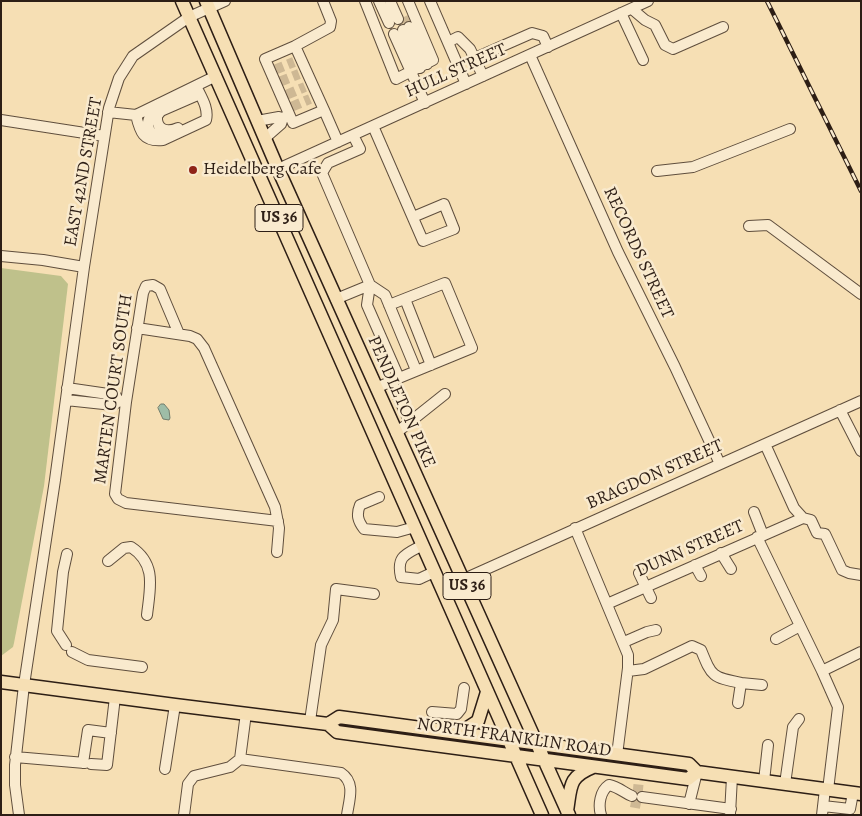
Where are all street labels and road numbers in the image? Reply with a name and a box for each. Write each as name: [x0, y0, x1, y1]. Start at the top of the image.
street label: HULL STREET: [402, 39, 510, 103]
street label: EAST 42ND STREET: [60, 96, 108, 248]
street label: RECORDS STREET: [598, 184, 678, 322]
road number: US 36: [255, 204, 303, 232]
street label: MARTEN COURT SOUTH: [90, 293, 138, 485]
street label: PENDLETON PIKE: [362, 333, 440, 471]
street label: BRAGDON STREET: [583, 435, 727, 515]
street label: DUNN STREET: [633, 516, 747, 582]
road number: US 36: [443, 572, 491, 600]
street label: NORTH FRANKLIN ROAD: [415, 714, 613, 762]

